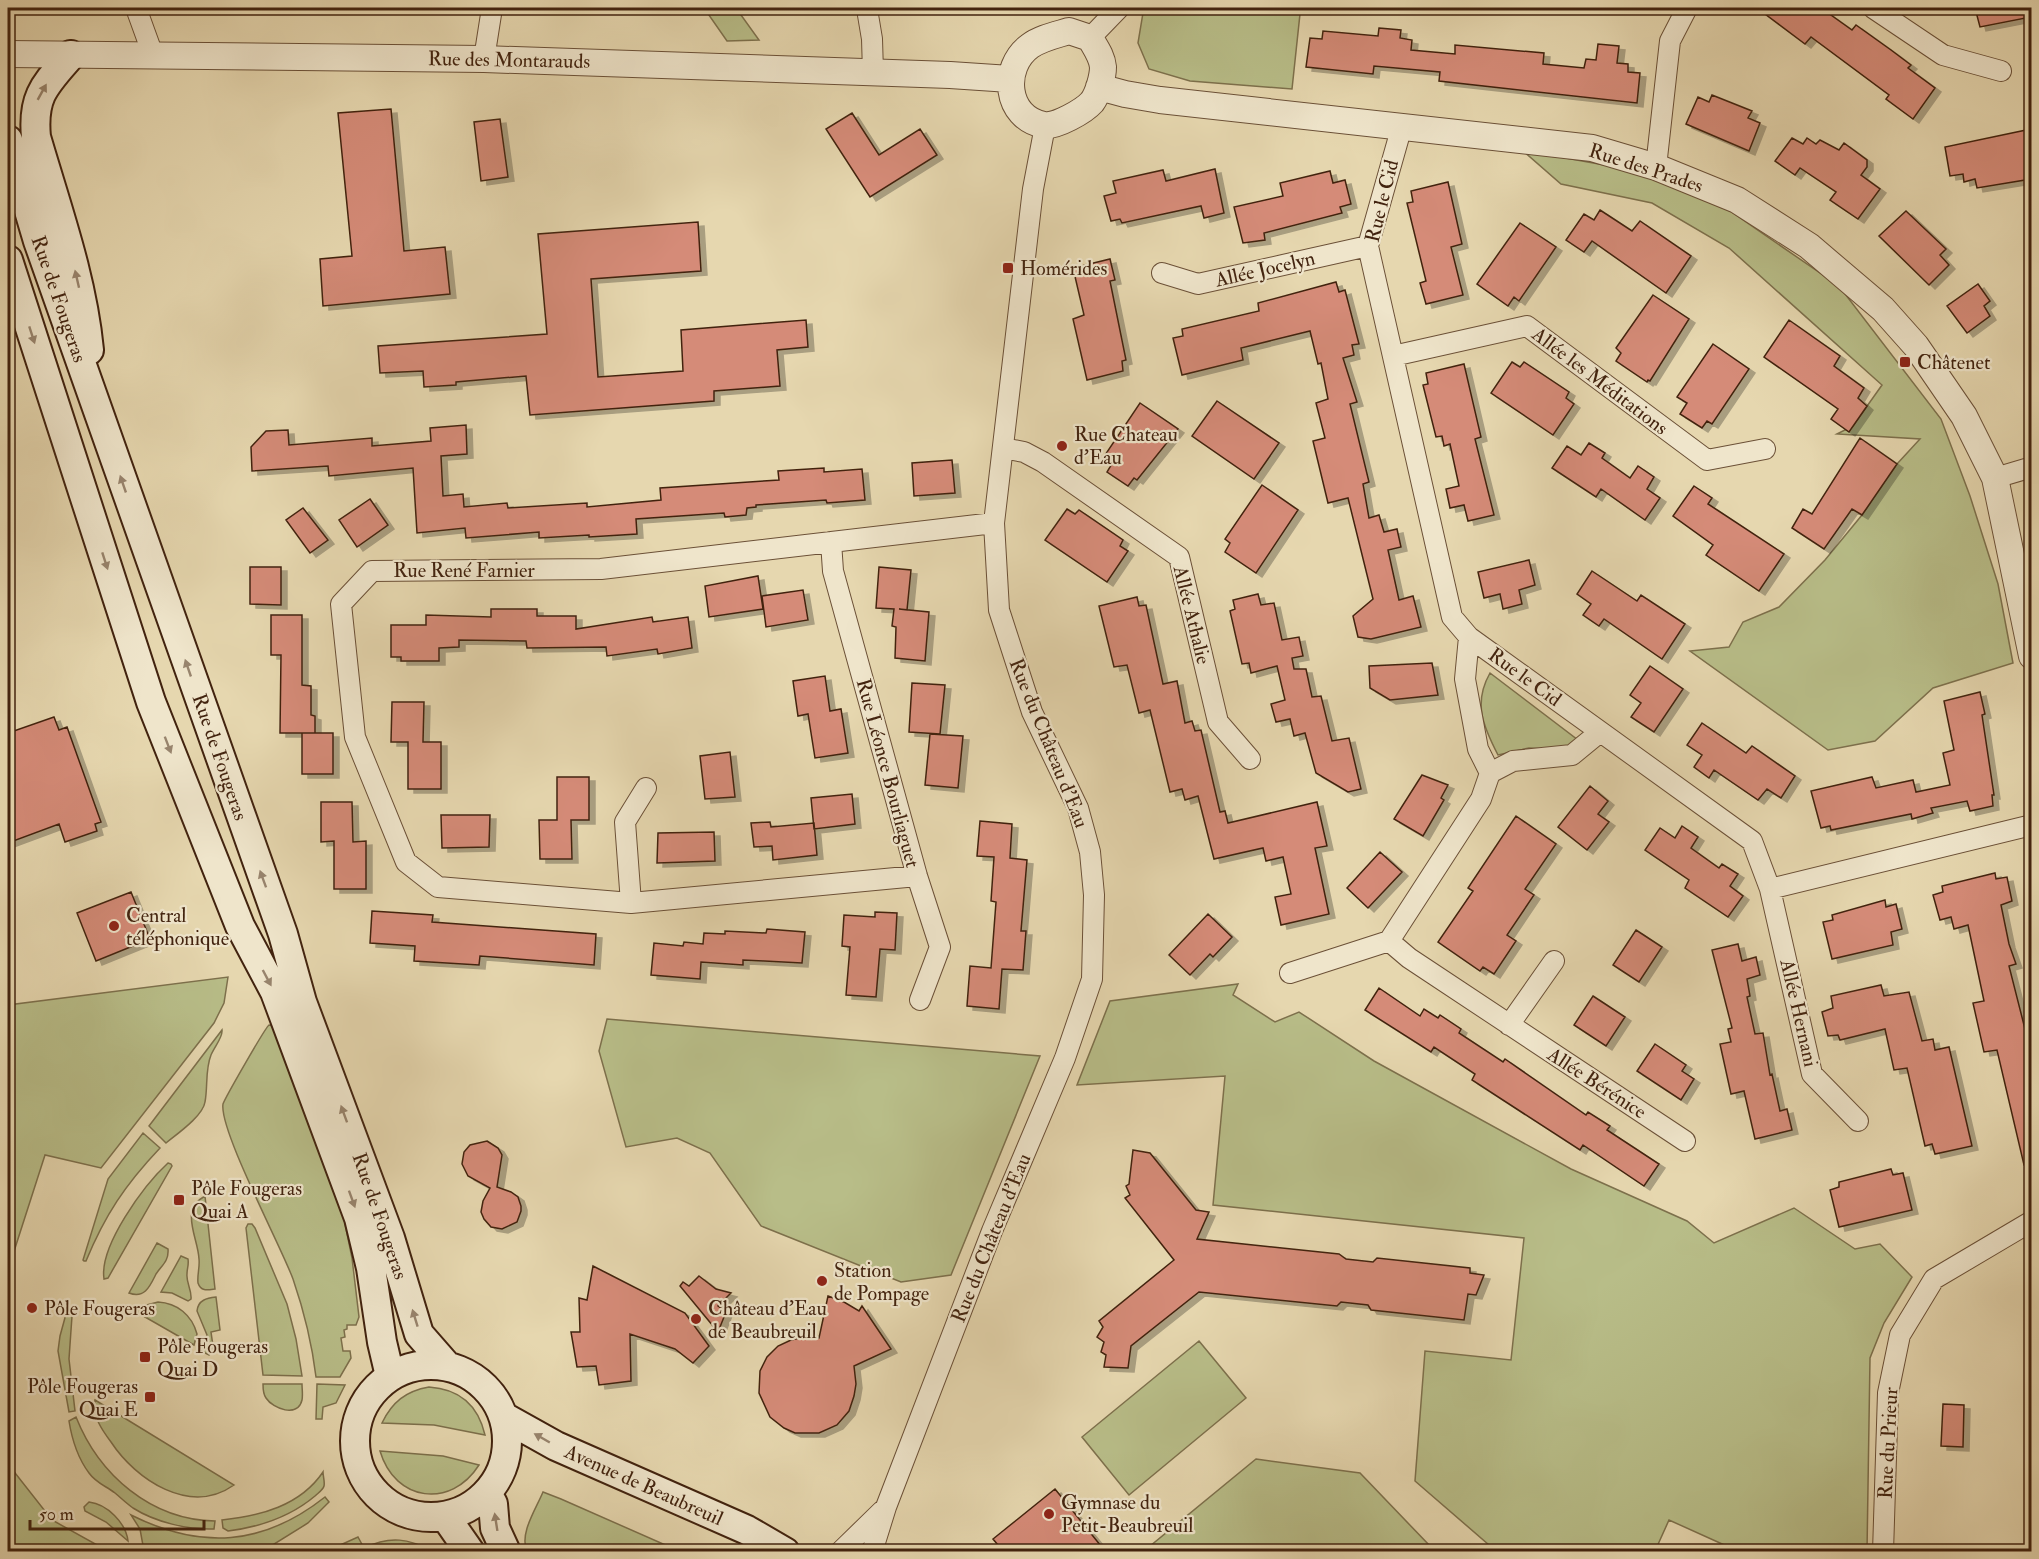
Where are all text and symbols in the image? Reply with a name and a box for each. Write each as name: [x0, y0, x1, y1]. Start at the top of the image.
street label: Rue des Montarauds: [428, 46, 591, 74]
one-way arrow: [37, 83, 47, 100]
street label: Rue des Prades: [1586, 138, 1706, 198]
street label: Rue le Cid: [1360, 157, 1404, 245]
street label: Rue de Fougeras: [26, 232, 92, 366]
street label: Allée Jocelyn: [1212, 245, 1317, 293]
place label: Homérides: [1020, 256, 1107, 281]
marker: Homérides: [1001, 261, 1015, 275]
one-way arrow: [71, 270, 81, 289]
street label: Allée les Méditations: [1526, 321, 1673, 440]
one-way arrow: [28, 326, 37, 344]
place label: Châtenet: [1917, 350, 1991, 375]
marker: Châtenet: [1898, 355, 1912, 369]
place label: Rue Chateau d'Eau: [1074, 422, 1178, 470]
marker: Rue Chateau d'Eau: [1055, 439, 1069, 453]
one-way arrow: [118, 475, 128, 493]
one-way arrow: [101, 552, 110, 570]
street label: Rue René Farnier: [393, 558, 535, 583]
street label: Allée Athalie: [1167, 562, 1216, 667]
street label: Rue le Cid: [1484, 642, 1567, 712]
street label: Rue du Château d'Eau: [1004, 655, 1094, 831]
one-way arrow: [183, 659, 193, 677]
street label: Rue Léonce Bourliaguet: [851, 676, 925, 871]
street label: Rue de Fougeras: [187, 690, 253, 824]
one-way arrow: [163, 737, 173, 755]
one-way arrow: [258, 870, 268, 888]
place label: Central téléphonique: [126, 903, 229, 952]
marker: Central téléphonique: [107, 919, 121, 933]
street label: Allée Hernani: [1774, 956, 1824, 1069]
one-way arrow: [262, 970, 272, 987]
street label: Allée Bérénice: [1542, 1041, 1651, 1124]
one-way arrow: [339, 1105, 349, 1123]
street label: Rue de Fougeras: [347, 1149, 413, 1283]
street label: Rue du Château d'Eau: [946, 1150, 1036, 1326]
place label: Pôle Fougeras Quai A: [191, 1176, 302, 1224]
one-way arrow: [347, 1190, 357, 1208]
marker: Pôle Fougeras Quai A: [172, 1193, 186, 1207]
place label: Station de Pompage: [834, 1258, 929, 1307]
marker: Station de Pompage: [815, 1274, 829, 1288]
place label: Pôle Fougeras: [44, 1296, 155, 1321]
place label: Château d'Eau de Beaubreuil: [708, 1296, 827, 1344]
marker: Pôle Fougeras: [25, 1301, 39, 1315]
one-way arrow: [410, 1309, 419, 1327]
marker: Château d'Eau de Beaubreuil: [689, 1312, 703, 1326]
place label: Pôle Fougeras Quai D: [157, 1334, 268, 1382]
marker: Pôle Fougeras Quai D: [138, 1350, 152, 1364]
place label: Pôle Fougeras Quai E: [27, 1374, 138, 1422]
street label: Rue du Prieur: [1873, 1386, 1903, 1499]
marker: Pôle Fougeras Quai E: [143, 1390, 157, 1404]
one-way arrow: [533, 1433, 550, 1443]
street label: Avenue de Beaubreuil: [560, 1438, 727, 1531]
place label: Gymnase du Petit-Beaubreuil: [1061, 1490, 1193, 1538]
scale bar: [30, 1493, 204, 1531]
text: 50 m: [39, 1503, 74, 1526]
marker: Gymnase du Petit-Beaubreuil: [1042, 1507, 1056, 1521]
one-way arrow: [491, 1512, 500, 1531]

